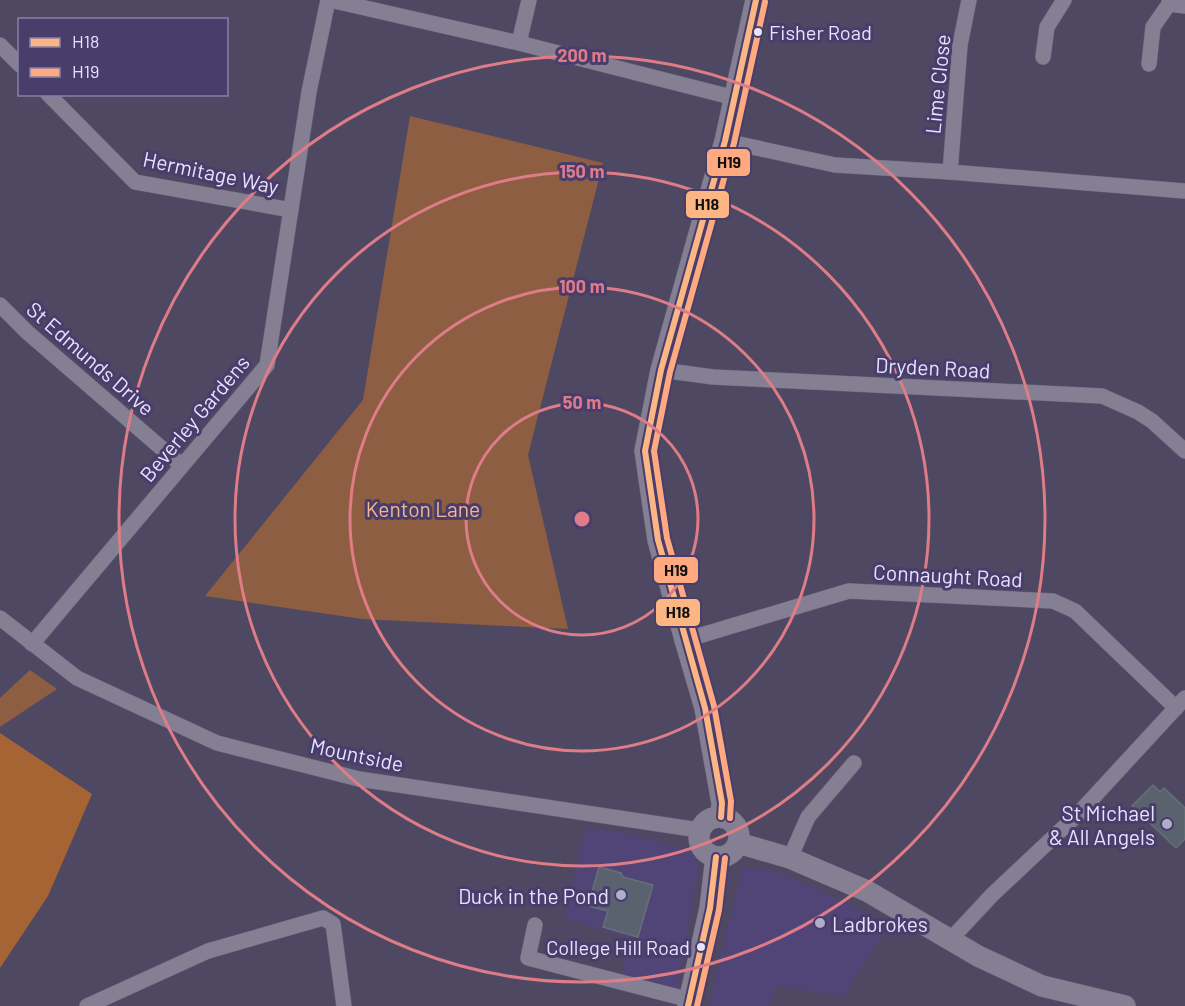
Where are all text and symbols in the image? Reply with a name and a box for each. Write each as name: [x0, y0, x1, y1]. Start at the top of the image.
legend: [18, 18, 228, 96]
place label: Fisher Road: [769, 20, 872, 44]
marker: Fisher Road: [752, 26, 764, 38]
text: H18: [72, 30, 99, 52]
street label: Lime Close: [919, 33, 955, 135]
text: 200 m: [557, 44, 607, 66]
text: H19: [72, 60, 99, 82]
street label: Hermitage Way: [141, 145, 281, 199]
line badge: H19: [706, 148, 751, 177]
text: H19: [717, 152, 741, 171]
text: 150 m: [560, 160, 604, 182]
line badge: H18: [685, 190, 730, 219]
text: H18: [695, 194, 720, 213]
text: 100 m: [559, 275, 605, 297]
street label: St Edmunds Drive: [22, 296, 160, 420]
street label: Beverley Gardens: [134, 350, 254, 486]
street label: Dryden Road: [875, 352, 991, 382]
text: 50 m: [563, 391, 601, 413]
park label: Kenton Lane: [366, 496, 480, 521]
centre of rings: [572, 509, 592, 529]
line badge: H19: [653, 556, 699, 584]
street label: Connaught Road: [873, 559, 1023, 591]
text: H19: [664, 560, 688, 579]
line badge: H18: [655, 598, 701, 627]
text: H18: [666, 602, 691, 621]
street label: Mountside: [308, 732, 406, 776]
place label: St Michael & All Angels: [1049, 800, 1155, 849]
marker: St Michael & All Angels: [1160, 817, 1174, 831]
place label: Duck in the Pond: [458, 883, 609, 908]
marker: Duck in the Pond: [614, 888, 628, 902]
place label: Ladbrokes: [832, 911, 928, 936]
marker: Ladbrokes: [813, 916, 827, 930]
place label: College Hill Road: [546, 935, 690, 959]
marker: College Hill Road: [695, 941, 707, 953]

